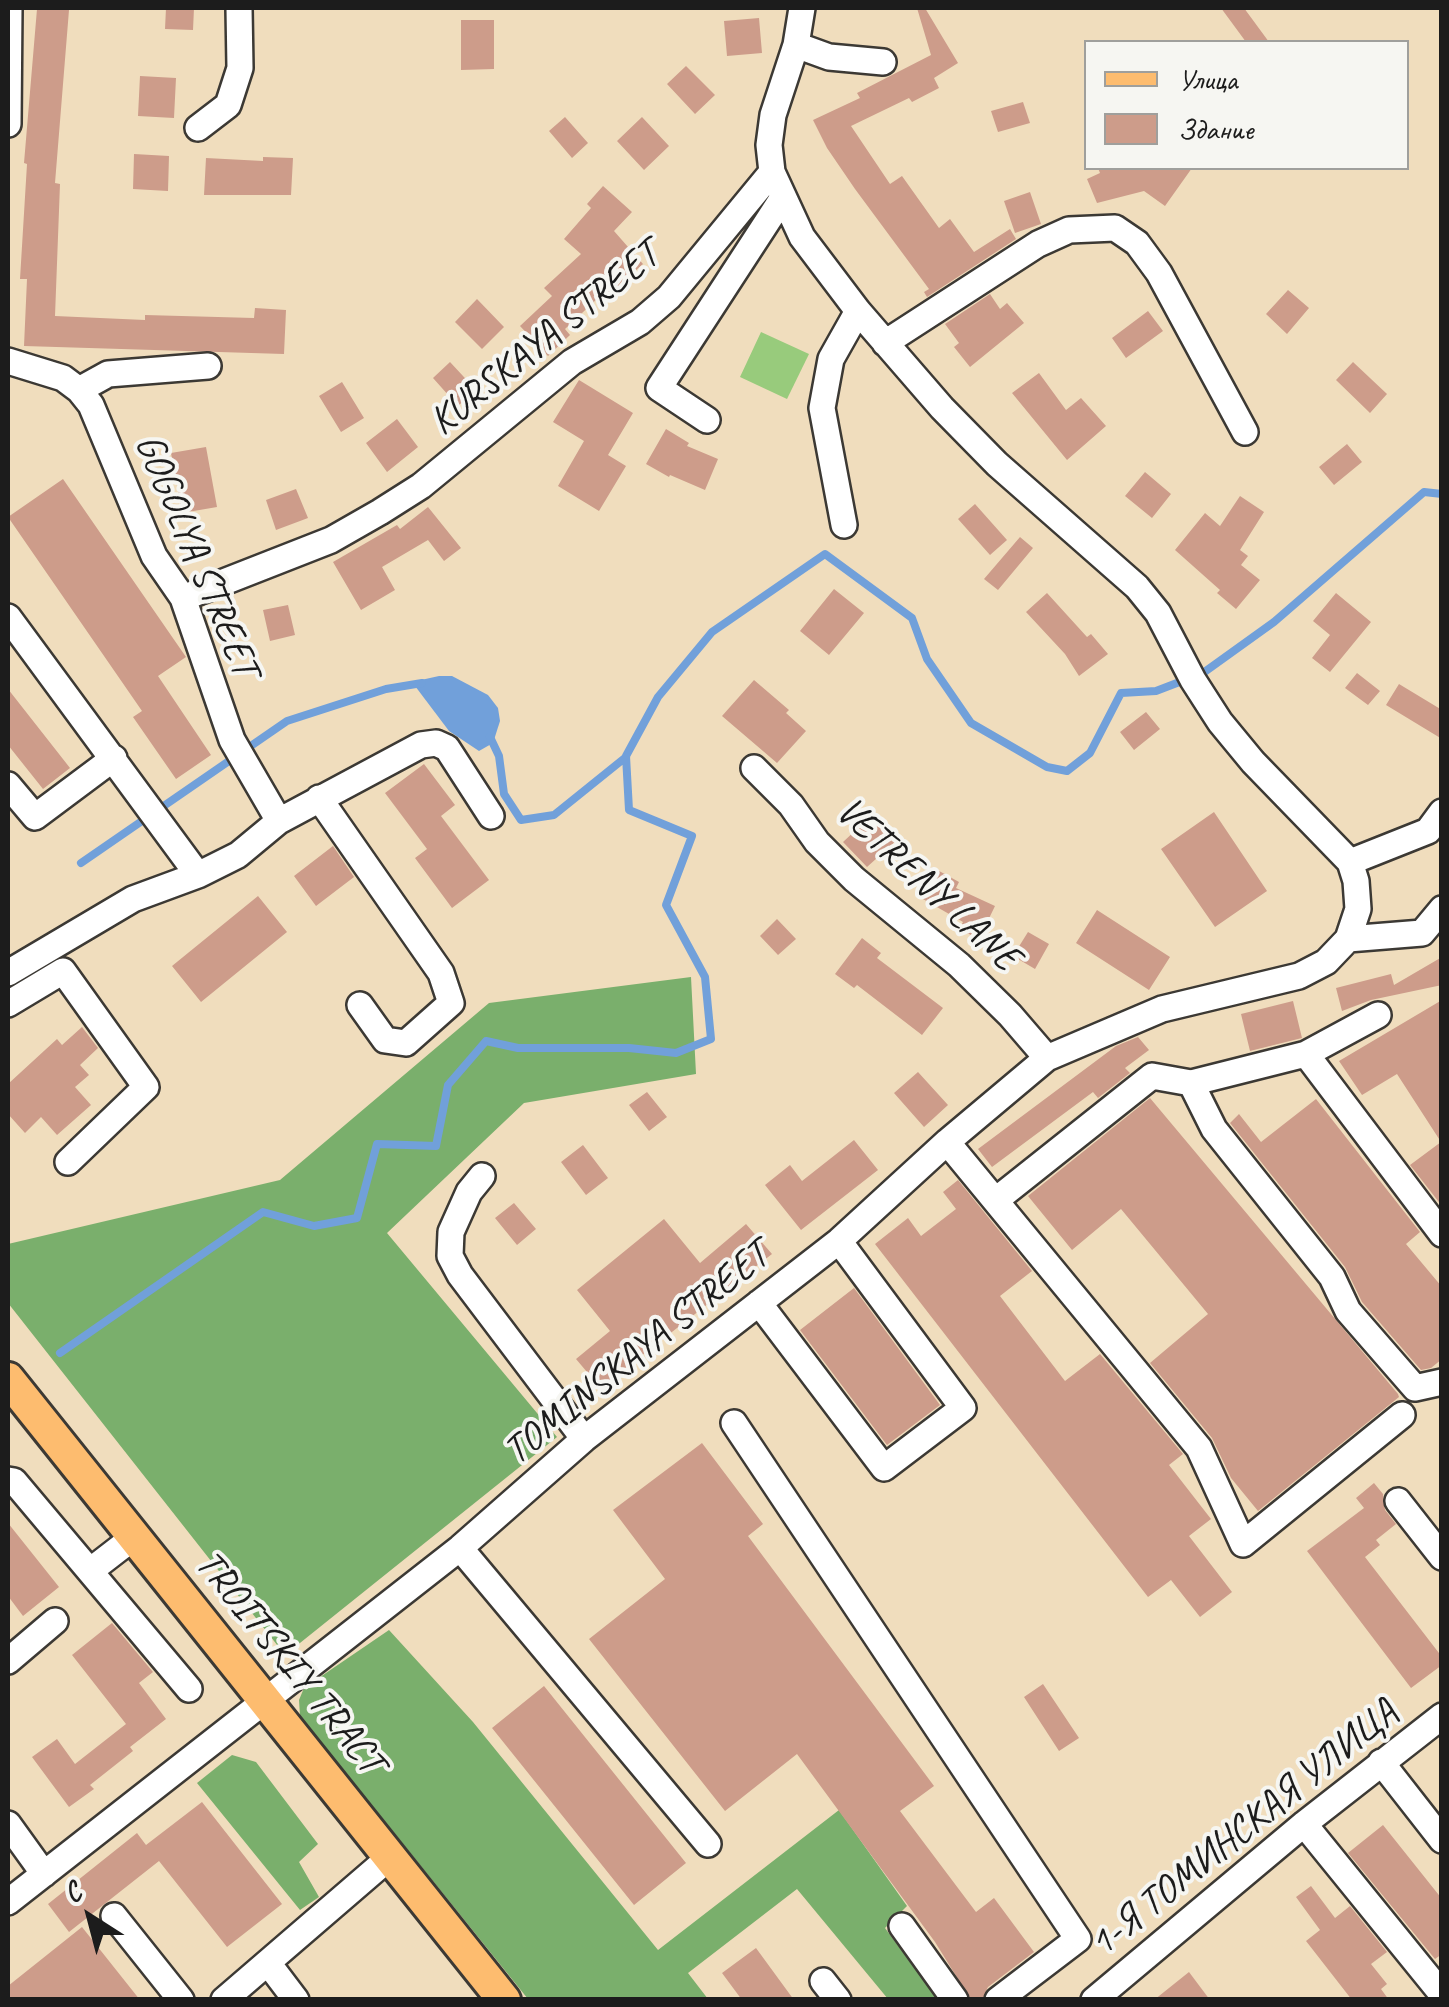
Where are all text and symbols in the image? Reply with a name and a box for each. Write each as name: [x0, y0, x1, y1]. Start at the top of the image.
legend: [1084, 40, 1409, 170]
text: Улица: [1178, 60, 1237, 98]
text: Здание: [1178, 110, 1253, 148]
street label: KURSKAYA STREET: [420, 232, 670, 446]
street label: GOGOLYA STREET: [123, 427, 269, 685]
street label: VETRENY LANE: [825, 788, 1029, 982]
street label: TOMINSKAYA STREET: [494, 1232, 780, 1476]
street label: TROITSKIY TRACT: [184, 1541, 394, 1785]
street label: 1-Я ТОМИНСКАЯ УЛИЦА: [1080, 1690, 1408, 1968]
north arrow: [40, 1867, 140, 1967]
text: С: [56, 1874, 88, 1911]

